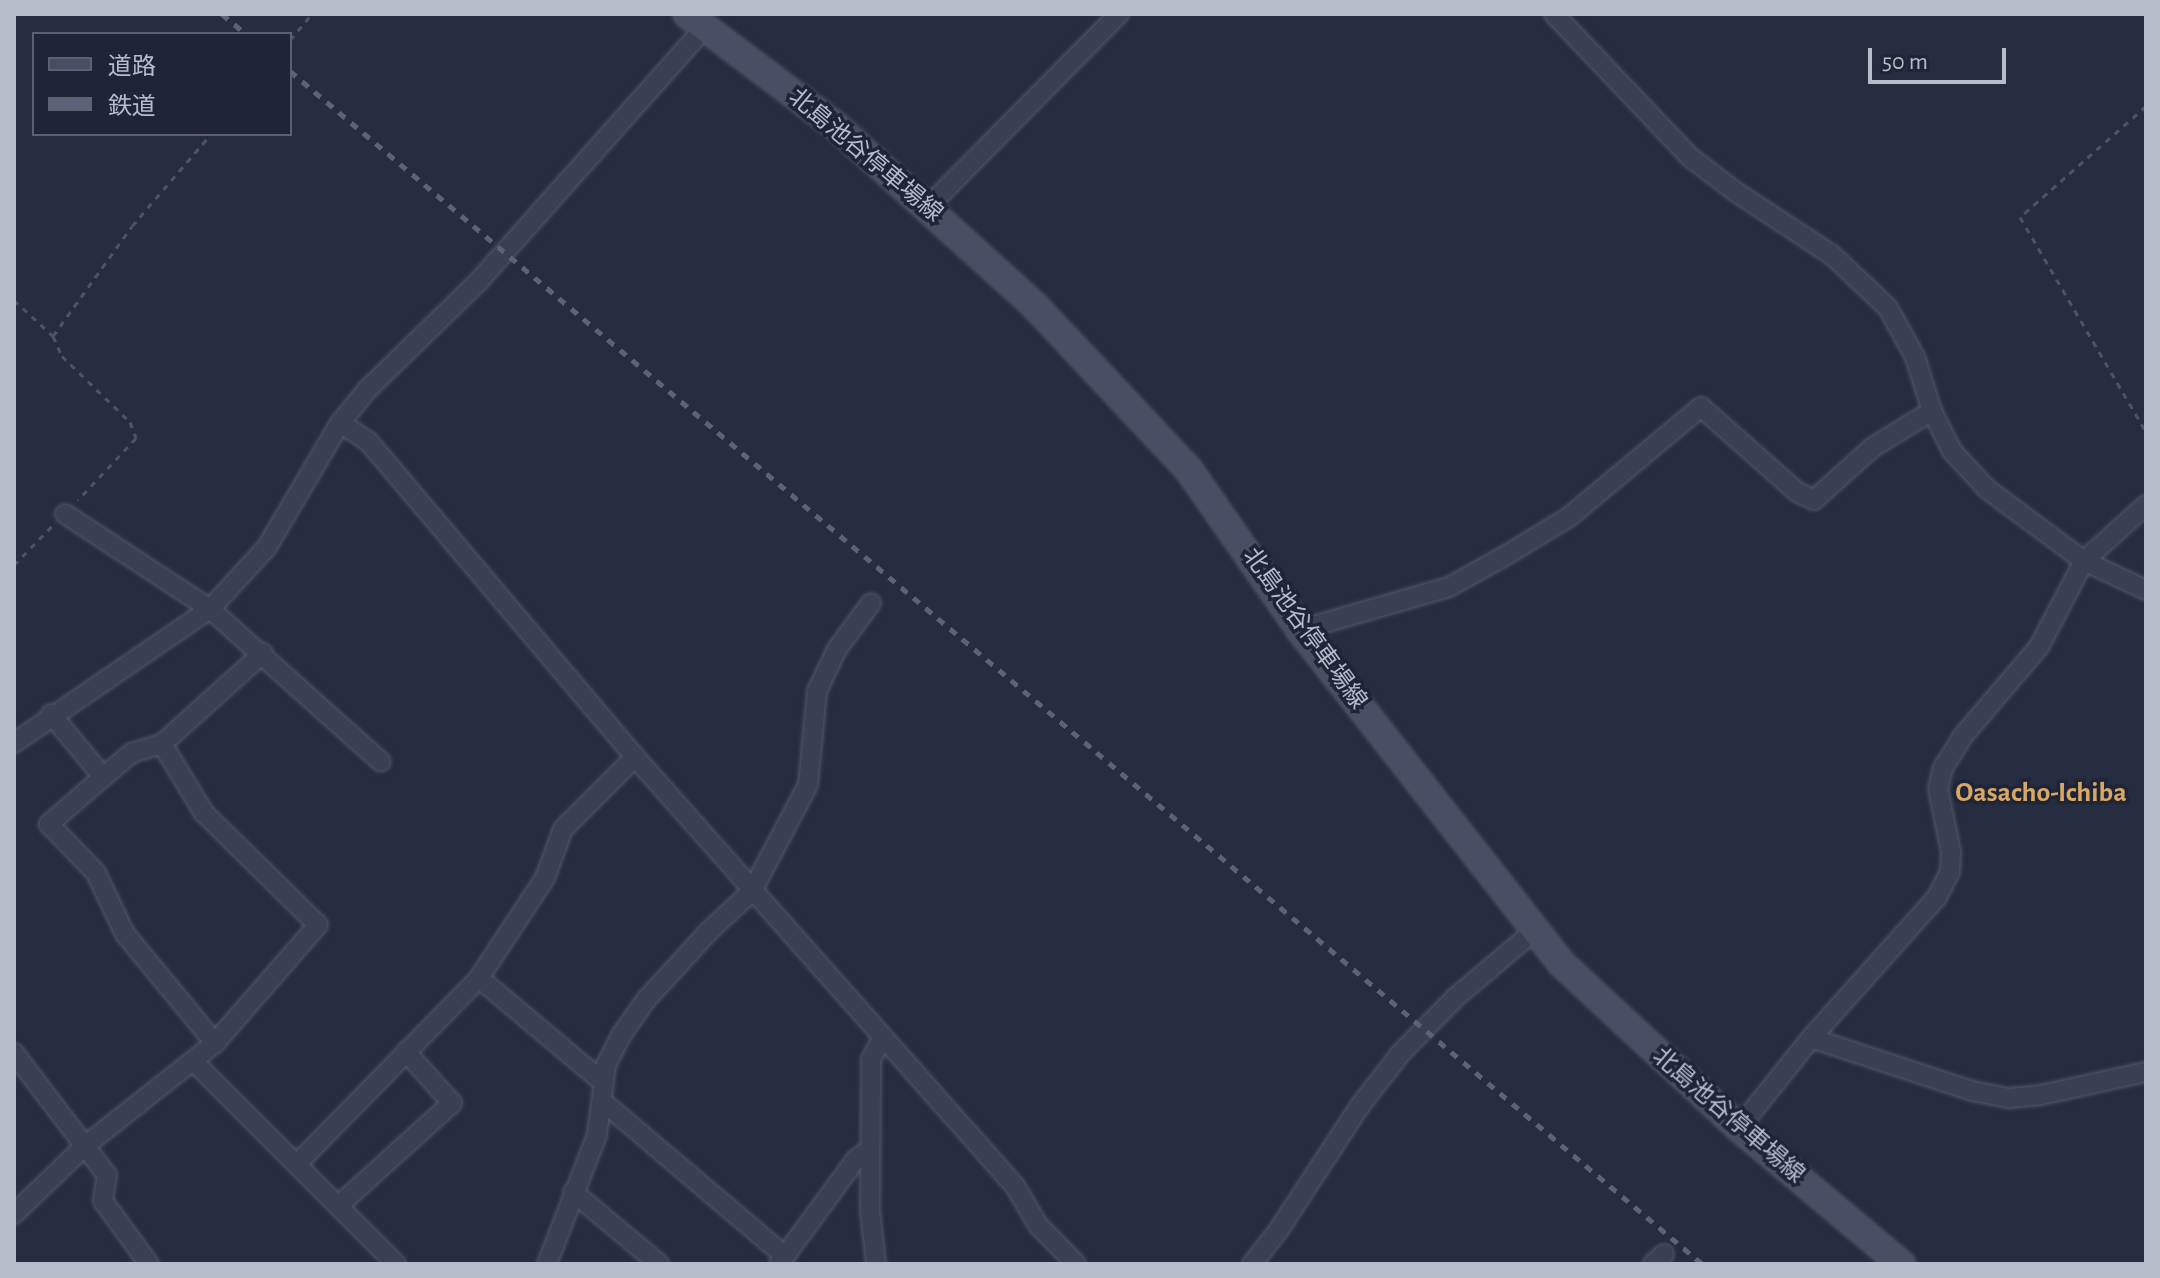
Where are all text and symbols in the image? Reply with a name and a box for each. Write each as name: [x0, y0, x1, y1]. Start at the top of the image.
legend: [32, 32, 292, 136]
scale bar: [1872, 32, 2010, 82]
text: 50 m: [1882, 50, 1928, 74]
text: 道路: [108, 55, 156, 79]
street label: 北島池谷停車場線: [782, 83, 948, 229]
text: 鉄道: [108, 95, 156, 119]
street label: 北島池谷停車場線: [1236, 543, 1372, 715]
district label: Oasacho-Ichiba: [1955, 776, 2127, 810]
street label: 北島池谷停車場線: [1646, 1042, 1810, 1190]

